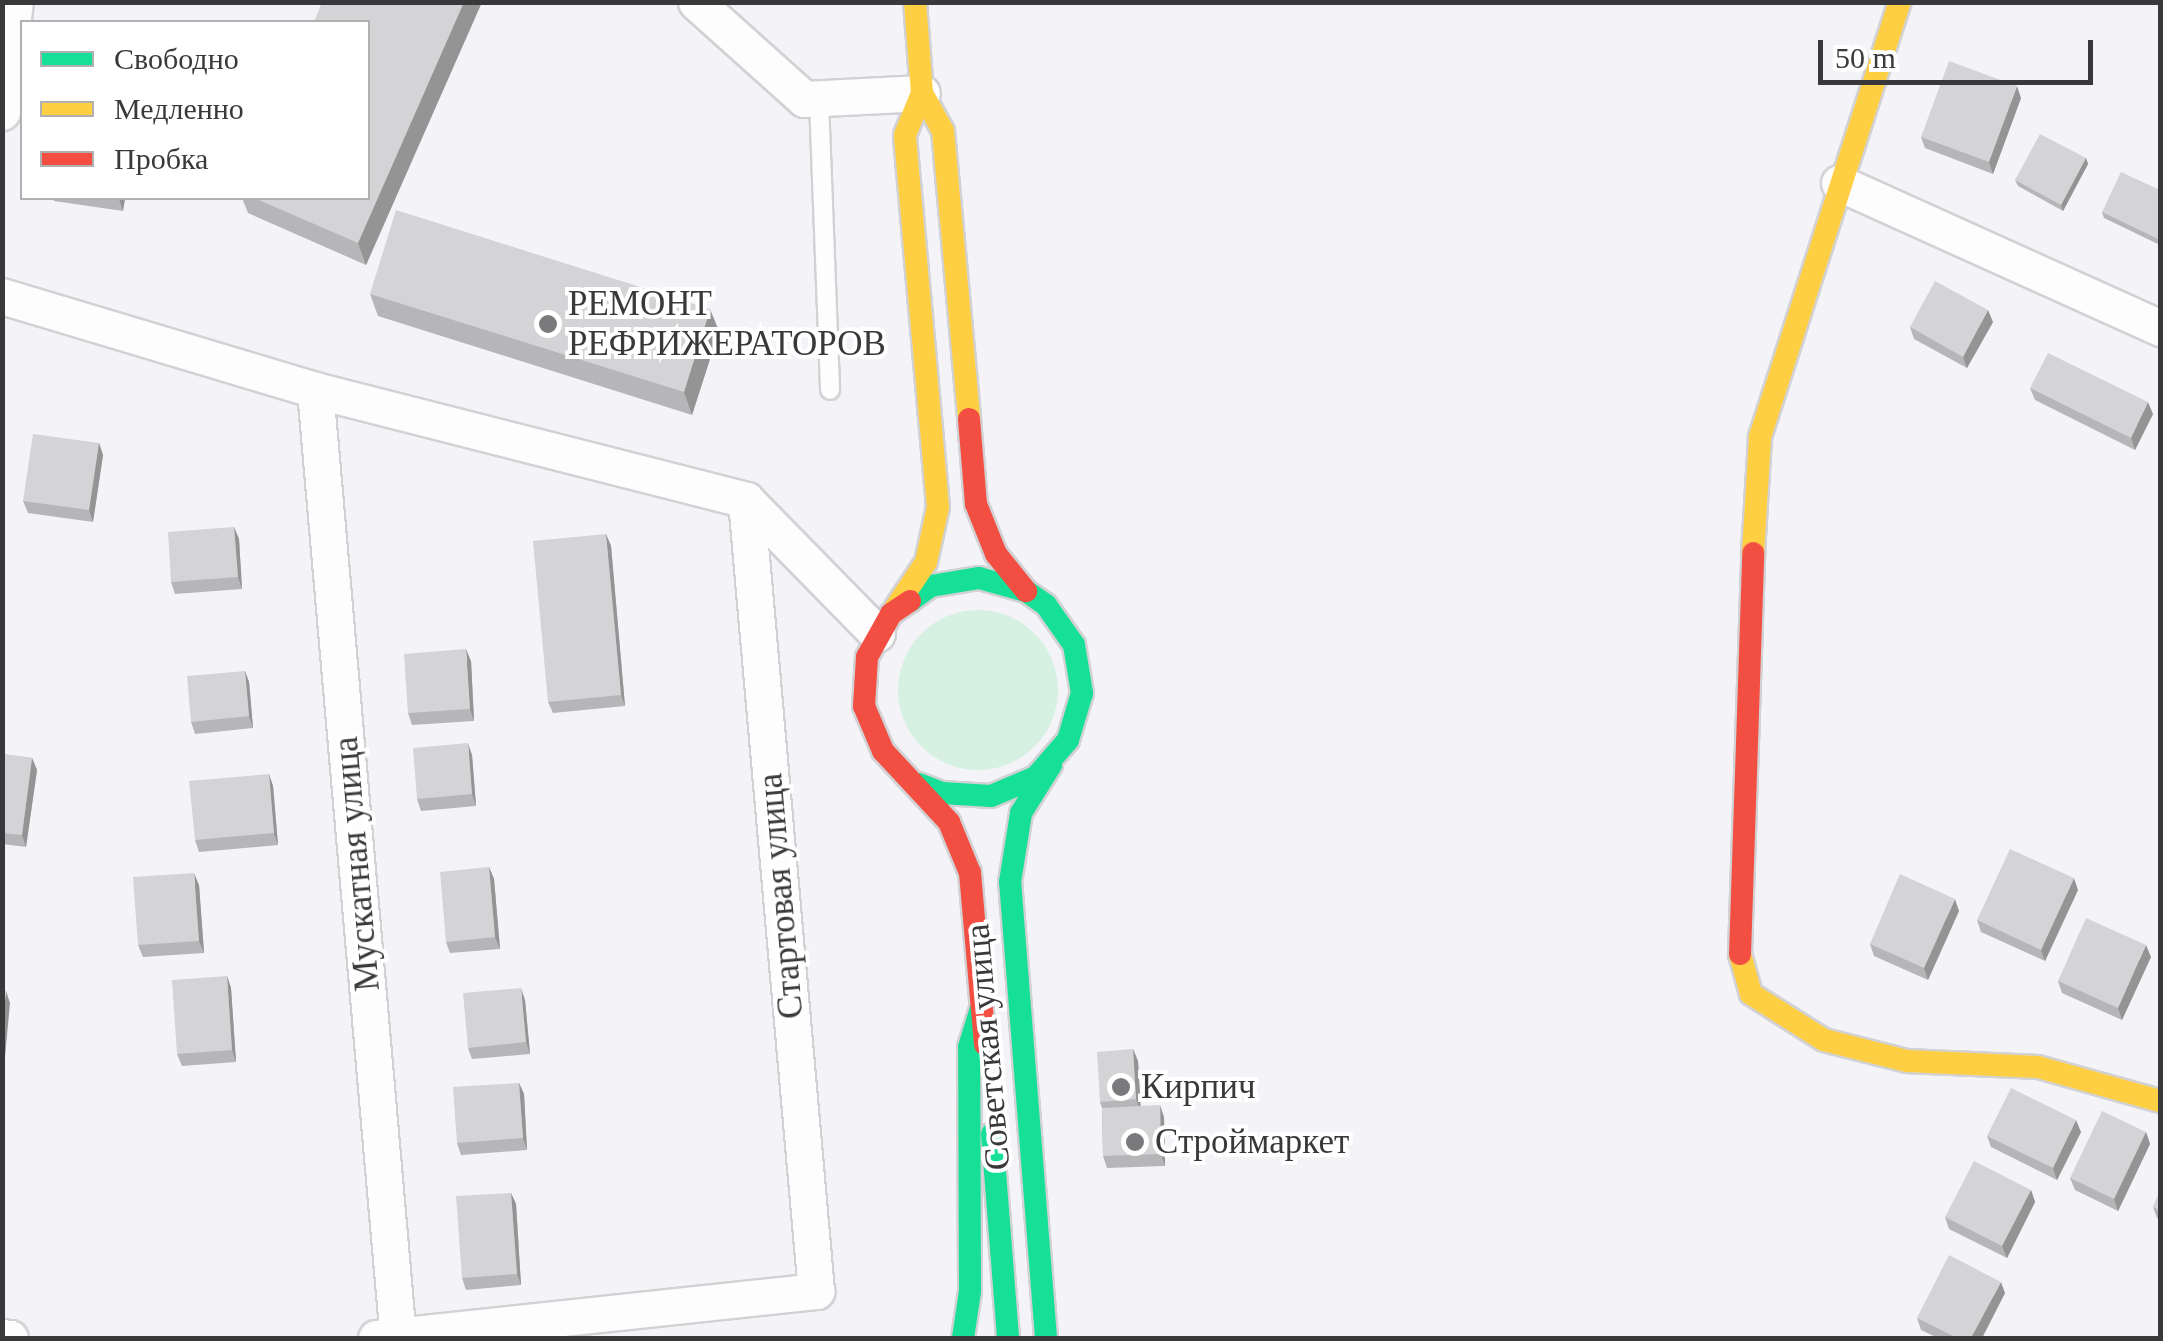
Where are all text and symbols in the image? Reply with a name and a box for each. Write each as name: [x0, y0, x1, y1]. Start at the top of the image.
legend: [20, 20, 370, 200]
scale bar: [1823, 20, 2098, 82]
text: 50 m: [1835, 41, 1896, 74]
text: Свободно: [114, 42, 239, 75]
text: Медленно: [114, 92, 244, 125]
text: Пробка: [114, 142, 208, 175]
place label: РЕМОНТ РЕФРИЖЕРАТОРОВ: [568, 283, 886, 365]
marker: РЕМОНТ РЕФРИЖЕРАТОРОВ: [537, 313, 559, 335]
street label: Мускатная улица: [325, 735, 389, 993]
street label: Стартовая улица: [749, 771, 813, 1021]
street label: Советская улица: [956, 922, 1020, 1172]
place label: Кирпич: [1141, 1066, 1256, 1108]
marker: Кирпич: [1110, 1076, 1132, 1098]
place label: Строймаркет: [1155, 1121, 1349, 1163]
marker: Строймаркет: [1124, 1131, 1146, 1153]

